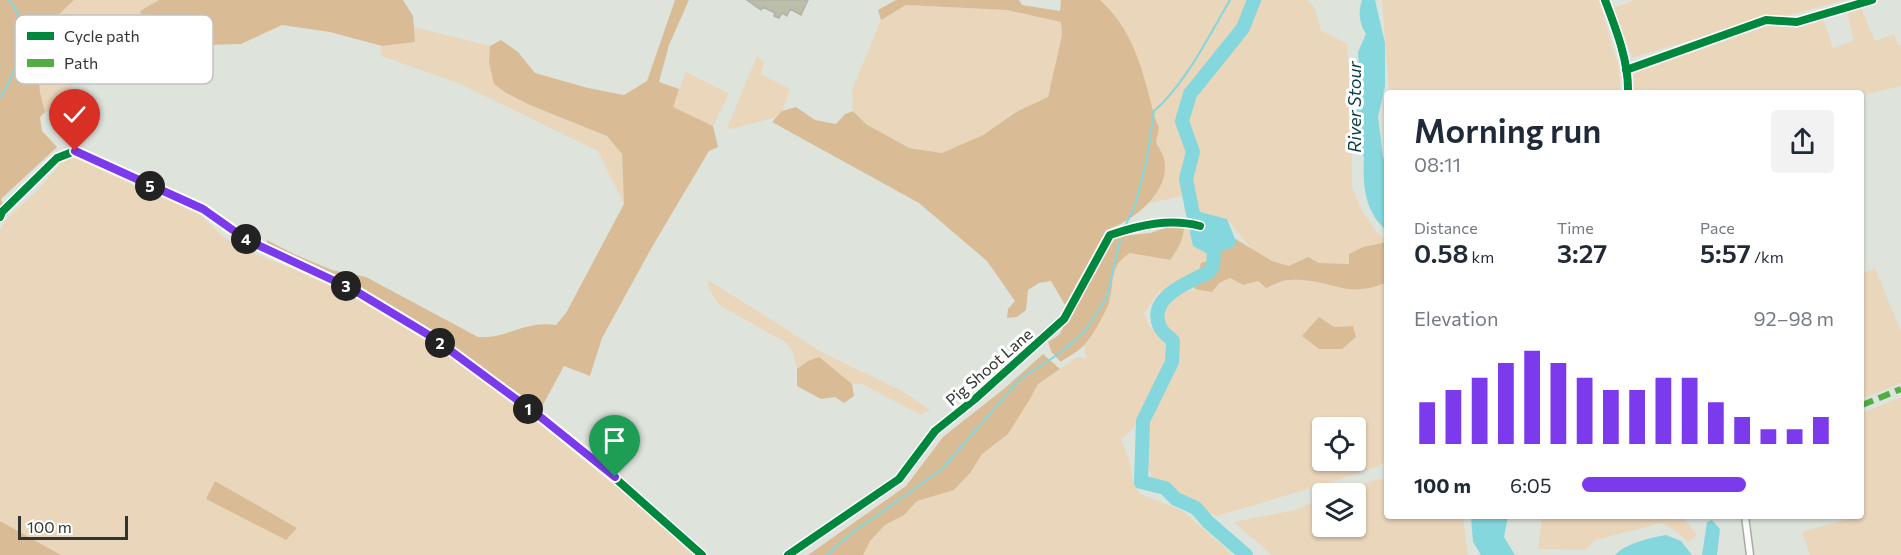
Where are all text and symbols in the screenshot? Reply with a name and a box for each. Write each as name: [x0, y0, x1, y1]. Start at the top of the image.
legend: [15, 15, 213, 84]
text: Cycle path: [64, 26, 140, 45]
text: Path: [64, 53, 98, 72]
water label: River Stour: [1343, 60, 1365, 153]
pin: [49, 89, 100, 151]
icon: check: [58, 98, 91, 131]
text: Morning run: [1414, 109, 1601, 150]
button: share: [1771, 110, 1834, 173]
text: 08:11: [1414, 152, 1461, 176]
pin: 5: [135, 171, 165, 201]
text: 5: [145, 176, 155, 195]
text: Distance: [1414, 218, 1478, 237]
text: Time: [1557, 218, 1594, 237]
text: Pace: [1700, 218, 1735, 237]
pin: 4: [231, 224, 261, 254]
text: 4: [241, 229, 251, 248]
text: 0.58: [1414, 237, 1468, 268]
text: 3:27: [1557, 237, 1607, 268]
text: 5:57: [1700, 237, 1751, 268]
text: km: [1468, 247, 1494, 266]
text: /km: [1751, 247, 1784, 266]
pin: 3: [331, 271, 361, 301]
text: 3: [341, 276, 351, 295]
text: Elevation: [1414, 306, 1499, 330]
text: 92–98 m: [1753, 306, 1834, 330]
street label: Pig Shoot Lane: [942, 324, 1036, 409]
pin: 2: [425, 328, 455, 358]
text: 2: [435, 333, 445, 352]
pin: 1: [513, 394, 543, 424]
text: 1: [524, 399, 532, 418]
pin: [589, 415, 640, 477]
map controls: [1312, 417, 1366, 537]
button: locate: [1312, 417, 1366, 471]
icon: arrive: [598, 424, 631, 457]
text: 100 m: [1414, 473, 1471, 497]
text: 6:05: [1510, 473, 1551, 497]
button: layers: [1312, 483, 1366, 537]
scale bar: [18, 513, 128, 540]
text: 100 m: [27, 517, 72, 536]

